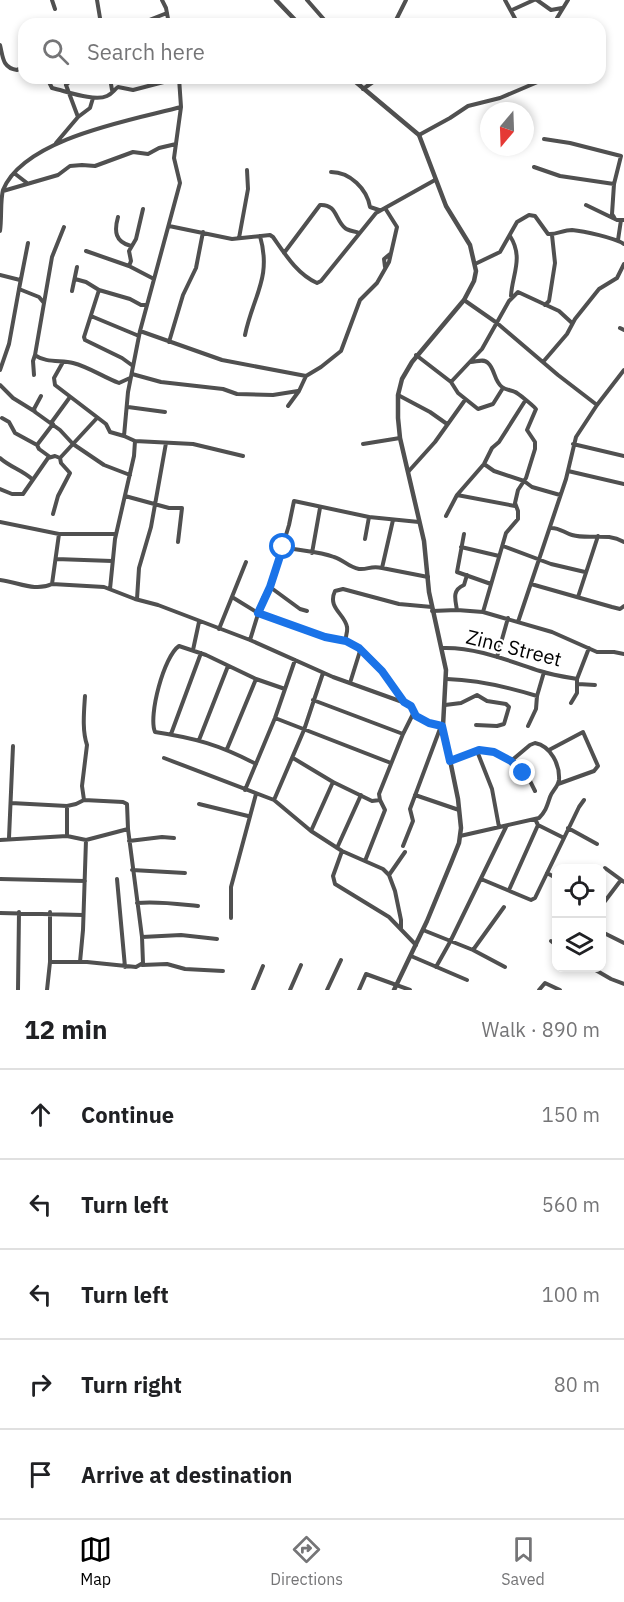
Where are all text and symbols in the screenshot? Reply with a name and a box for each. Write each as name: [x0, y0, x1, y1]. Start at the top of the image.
search box: [18, 18, 606, 84]
icon: search: [39, 35, 72, 68]
text: Search here: [87, 37, 205, 66]
north arrow: [480, 102, 534, 156]
route start: [269, 533, 295, 559]
street label: Zinc Street: [464, 623, 565, 672]
route end: [509, 759, 535, 785]
map controls: [552, 864, 606, 972]
button: locate: [552, 864, 606, 918]
button: layers: [552, 918, 606, 972]
text: 12 min: [24, 1012, 108, 1046]
text: Walk · 890 m: [482, 1016, 600, 1043]
icon: ahead: [24, 1098, 57, 1131]
text: Continue: [81, 1100, 174, 1129]
text: 150 m: [542, 1101, 600, 1128]
icon: left: [24, 1188, 57, 1221]
text: Turn left: [81, 1190, 169, 1219]
text: 560 m: [542, 1191, 600, 1218]
icon: left: [24, 1278, 57, 1311]
text: Turn left: [81, 1280, 169, 1309]
text: 100 m: [542, 1281, 600, 1308]
icon: right: [24, 1368, 57, 1401]
text: Turn right: [81, 1370, 182, 1399]
text: 80 m: [554, 1371, 600, 1398]
icon: arrive: [24, 1458, 57, 1491]
text: Arrive at destination: [81, 1460, 292, 1489]
tab: Map: [79, 1533, 112, 1589]
tab: Directions: [270, 1533, 343, 1589]
tab: Saved: [501, 1533, 545, 1589]

